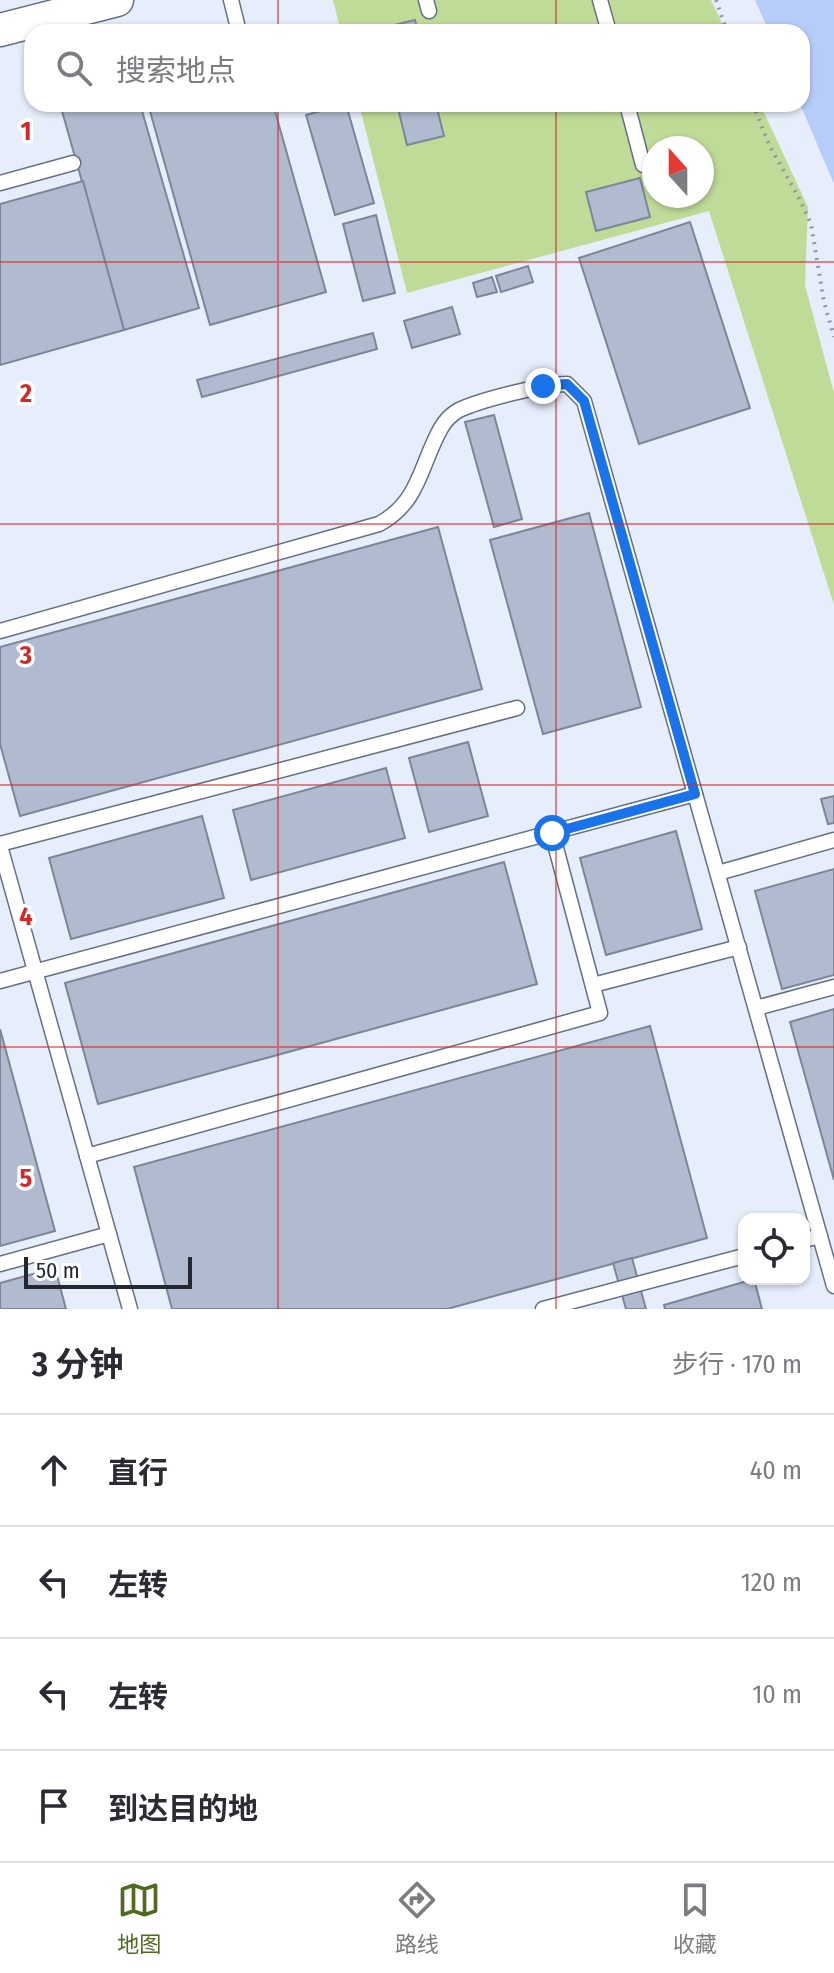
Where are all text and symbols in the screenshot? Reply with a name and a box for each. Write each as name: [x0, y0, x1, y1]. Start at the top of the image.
search box: [24, 24, 810, 112]
icon: search: [52, 46, 96, 90]
text: 搜索地点: [116, 53, 236, 89]
text: 1: [21, 116, 32, 147]
north arrow: [642, 136, 714, 208]
route end: [525, 368, 561, 404]
text: 2: [19, 378, 32, 409]
text: 3: [19, 640, 32, 671]
route start: [534, 815, 570, 851]
text: 4: [19, 901, 33, 932]
text: 5: [20, 1163, 33, 1194]
map controls: [738, 1213, 810, 1285]
button: locate: [738, 1213, 810, 1285]
scale bar: [24, 1253, 192, 1289]
text: 50 m: [36, 1257, 80, 1284]
text: 3 分钟: [32, 1344, 123, 1385]
text: 步行 · 170 m: [672, 1349, 802, 1380]
icon: ahead: [32, 1448, 76, 1492]
text: 直行: [108, 1455, 168, 1491]
text: 40 m: [750, 1455, 802, 1486]
icon: left: [32, 1560, 76, 1604]
text: 左转: [108, 1567, 168, 1603]
text: 120 m: [741, 1567, 802, 1598]
icon: left: [32, 1672, 76, 1716]
text: 左转: [108, 1679, 168, 1715]
text: 10 m: [752, 1679, 802, 1710]
icon: arrive: [32, 1784, 76, 1828]
text: 到达目的地: [108, 1791, 258, 1827]
tab: 地图: [117, 1878, 161, 1958]
tab: 路线: [395, 1878, 439, 1958]
tab: 收藏: [673, 1878, 717, 1958]

